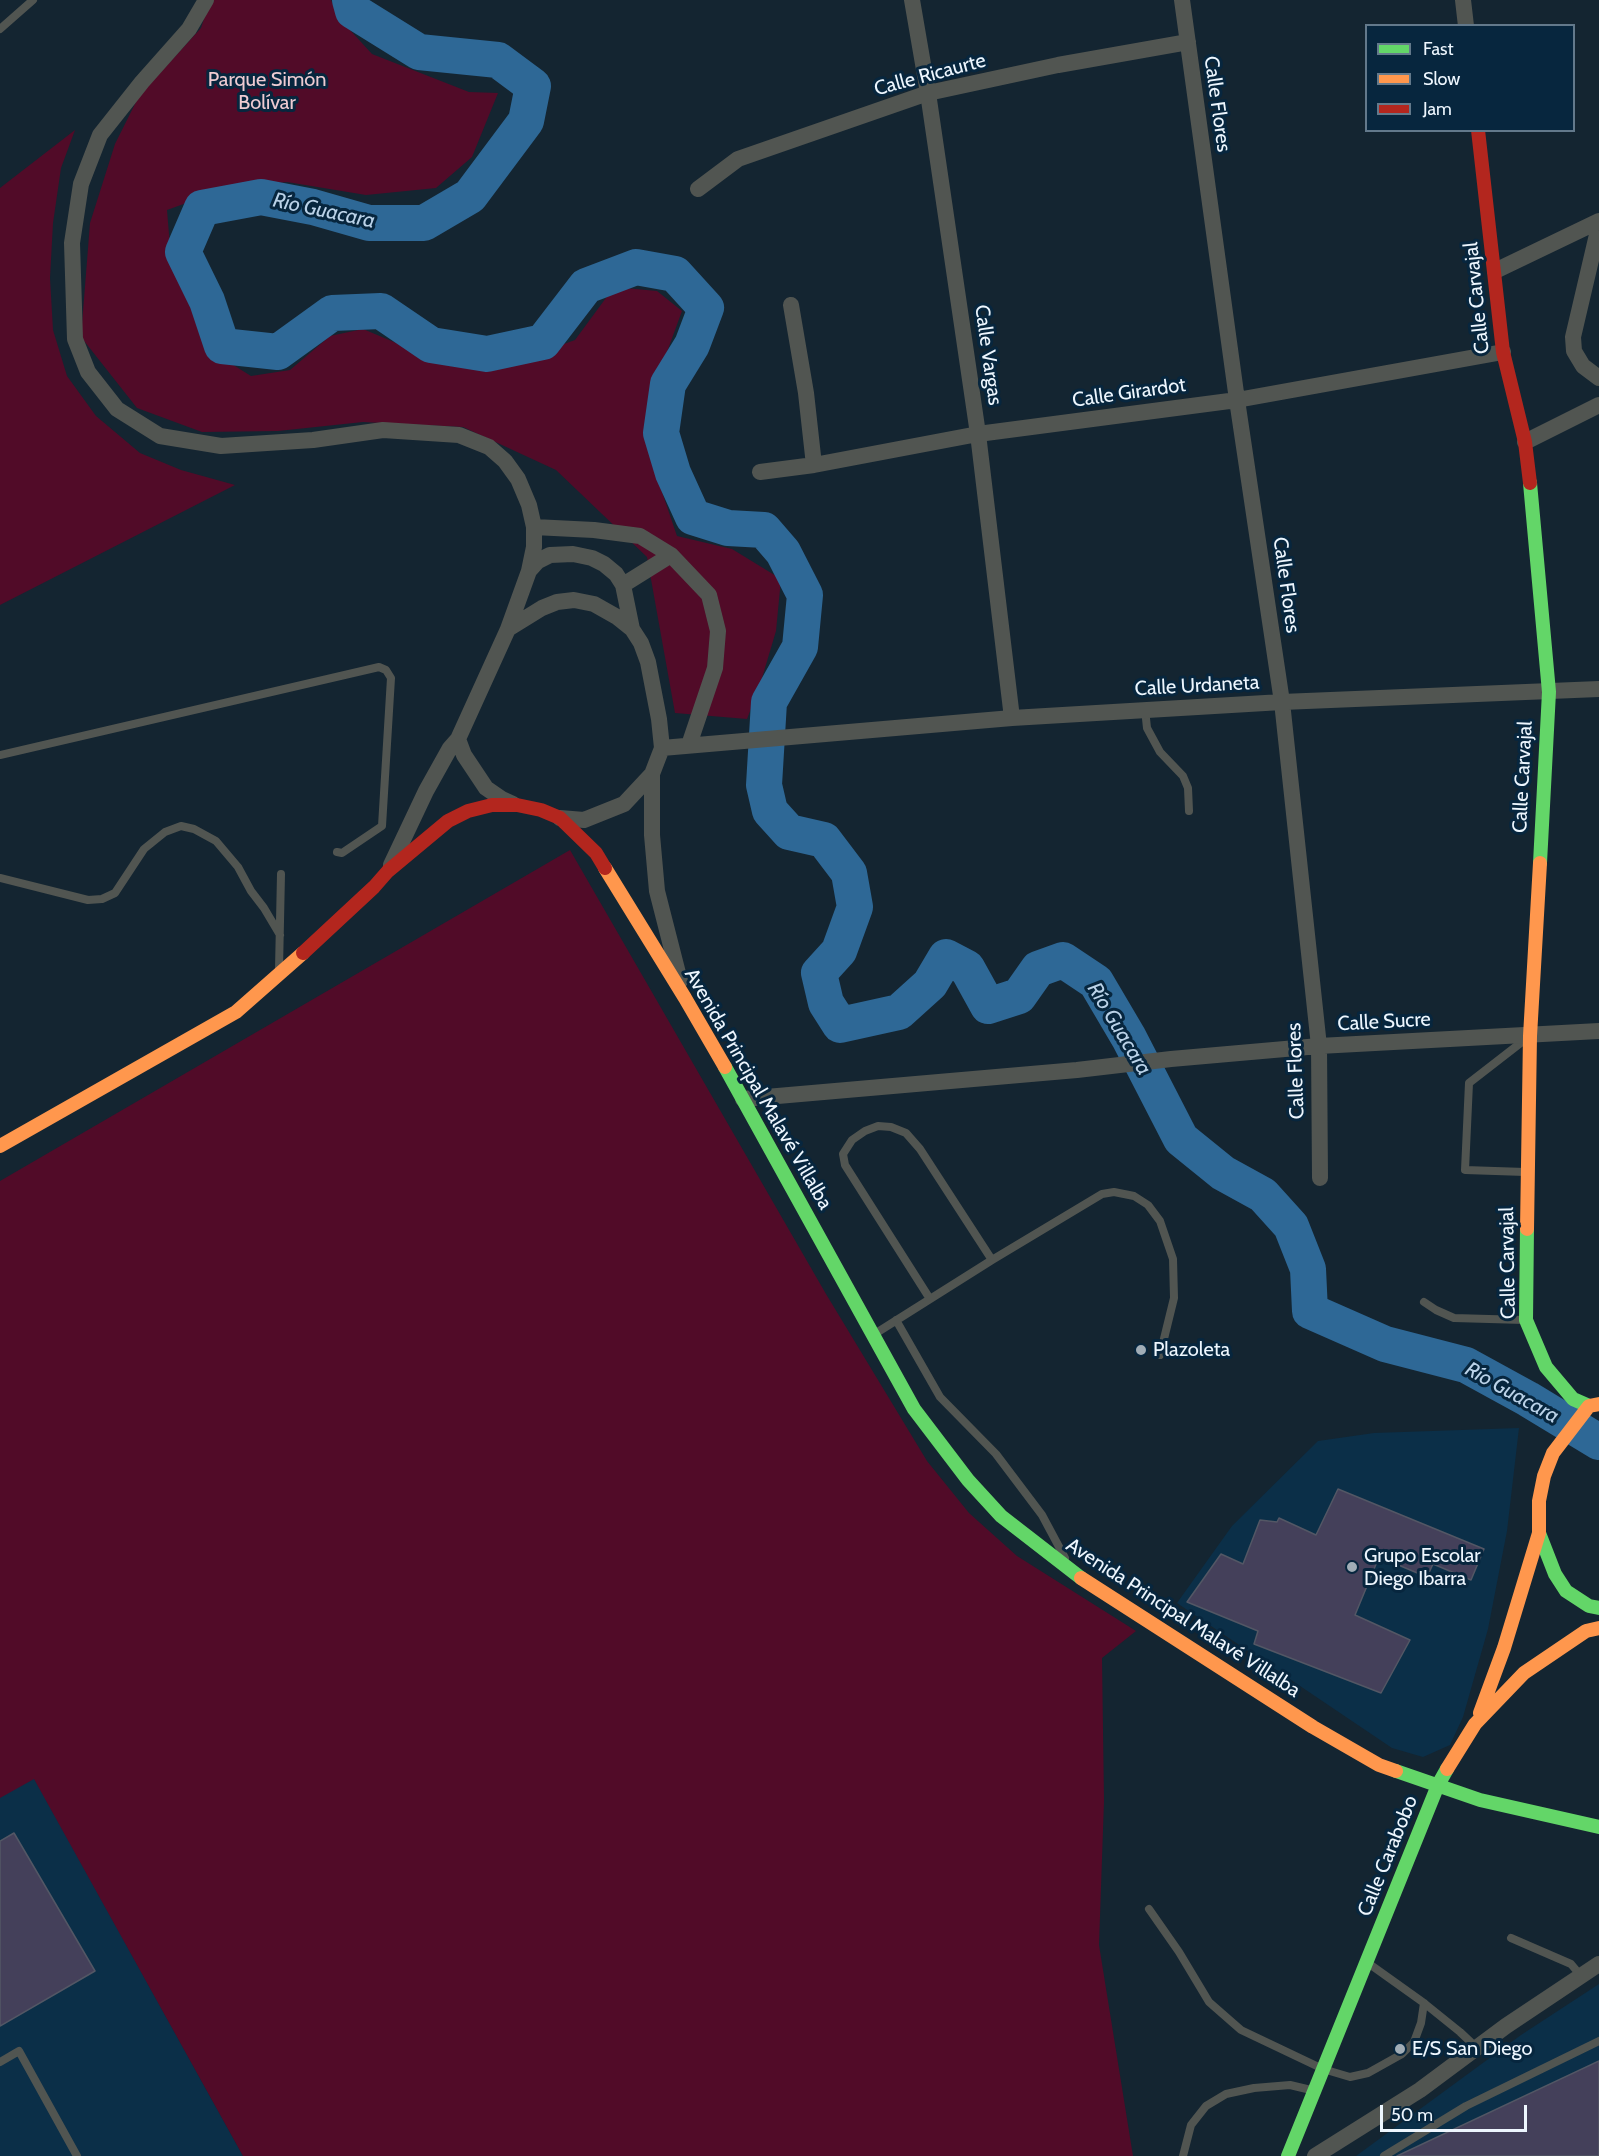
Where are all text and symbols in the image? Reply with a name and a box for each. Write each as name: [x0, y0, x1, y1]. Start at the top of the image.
legend: [1365, 24, 1575, 132]
text: Fast: [1423, 38, 1454, 60]
street label: Calle Ricaurte: [872, 49, 988, 101]
street label: Calle Flores: [1198, 54, 1236, 154]
park label: Parque Simón Bolívar: [208, 68, 326, 115]
text: Slow: [1423, 68, 1460, 90]
text: Jam: [1423, 98, 1452, 120]
water label: Río Guacara: [271, 188, 377, 234]
street label: Calle Carvajal: [1459, 241, 1495, 355]
street label: Calle Vargas: [969, 303, 1007, 407]
street label: Calle Girardot: [1071, 373, 1187, 413]
street label: Calle Flores: [1267, 535, 1305, 635]
street label: Calle Urdaneta: [1134, 671, 1260, 701]
street label: Calle Carvajal: [1508, 720, 1538, 834]
street label: Avenida Principal Malavé Villalba: [679, 964, 837, 1214]
water label: Río Guacara: [1082, 978, 1156, 1080]
street label: Calle Sucre: [1337, 1008, 1431, 1036]
street label: Calle Flores: [1282, 1022, 1310, 1120]
street label: Calle Carvajal: [1495, 1207, 1521, 1319]
place label: Plazoleta: [1153, 1338, 1230, 1362]
marker: Plazoleta: [1134, 1343, 1148, 1357]
water label: Río Guacara: [1461, 1357, 1563, 1429]
street label: Avenida Principal Malavé Villalba: [1061, 1533, 1305, 1703]
place label: Grupo Escolar Diego Ibarra: [1364, 1544, 1481, 1591]
marker: Grupo Escolar Diego Ibarra: [1345, 1560, 1359, 1574]
street label: Calle Carabobo: [1353, 1792, 1423, 1920]
place label: E/S San Diego: [1412, 2037, 1533, 2061]
marker: E/S San Diego: [1393, 2042, 1407, 2056]
scale bar: [1383, 2093, 1530, 2131]
text: 50 m: [1391, 2104, 1433, 2126]

